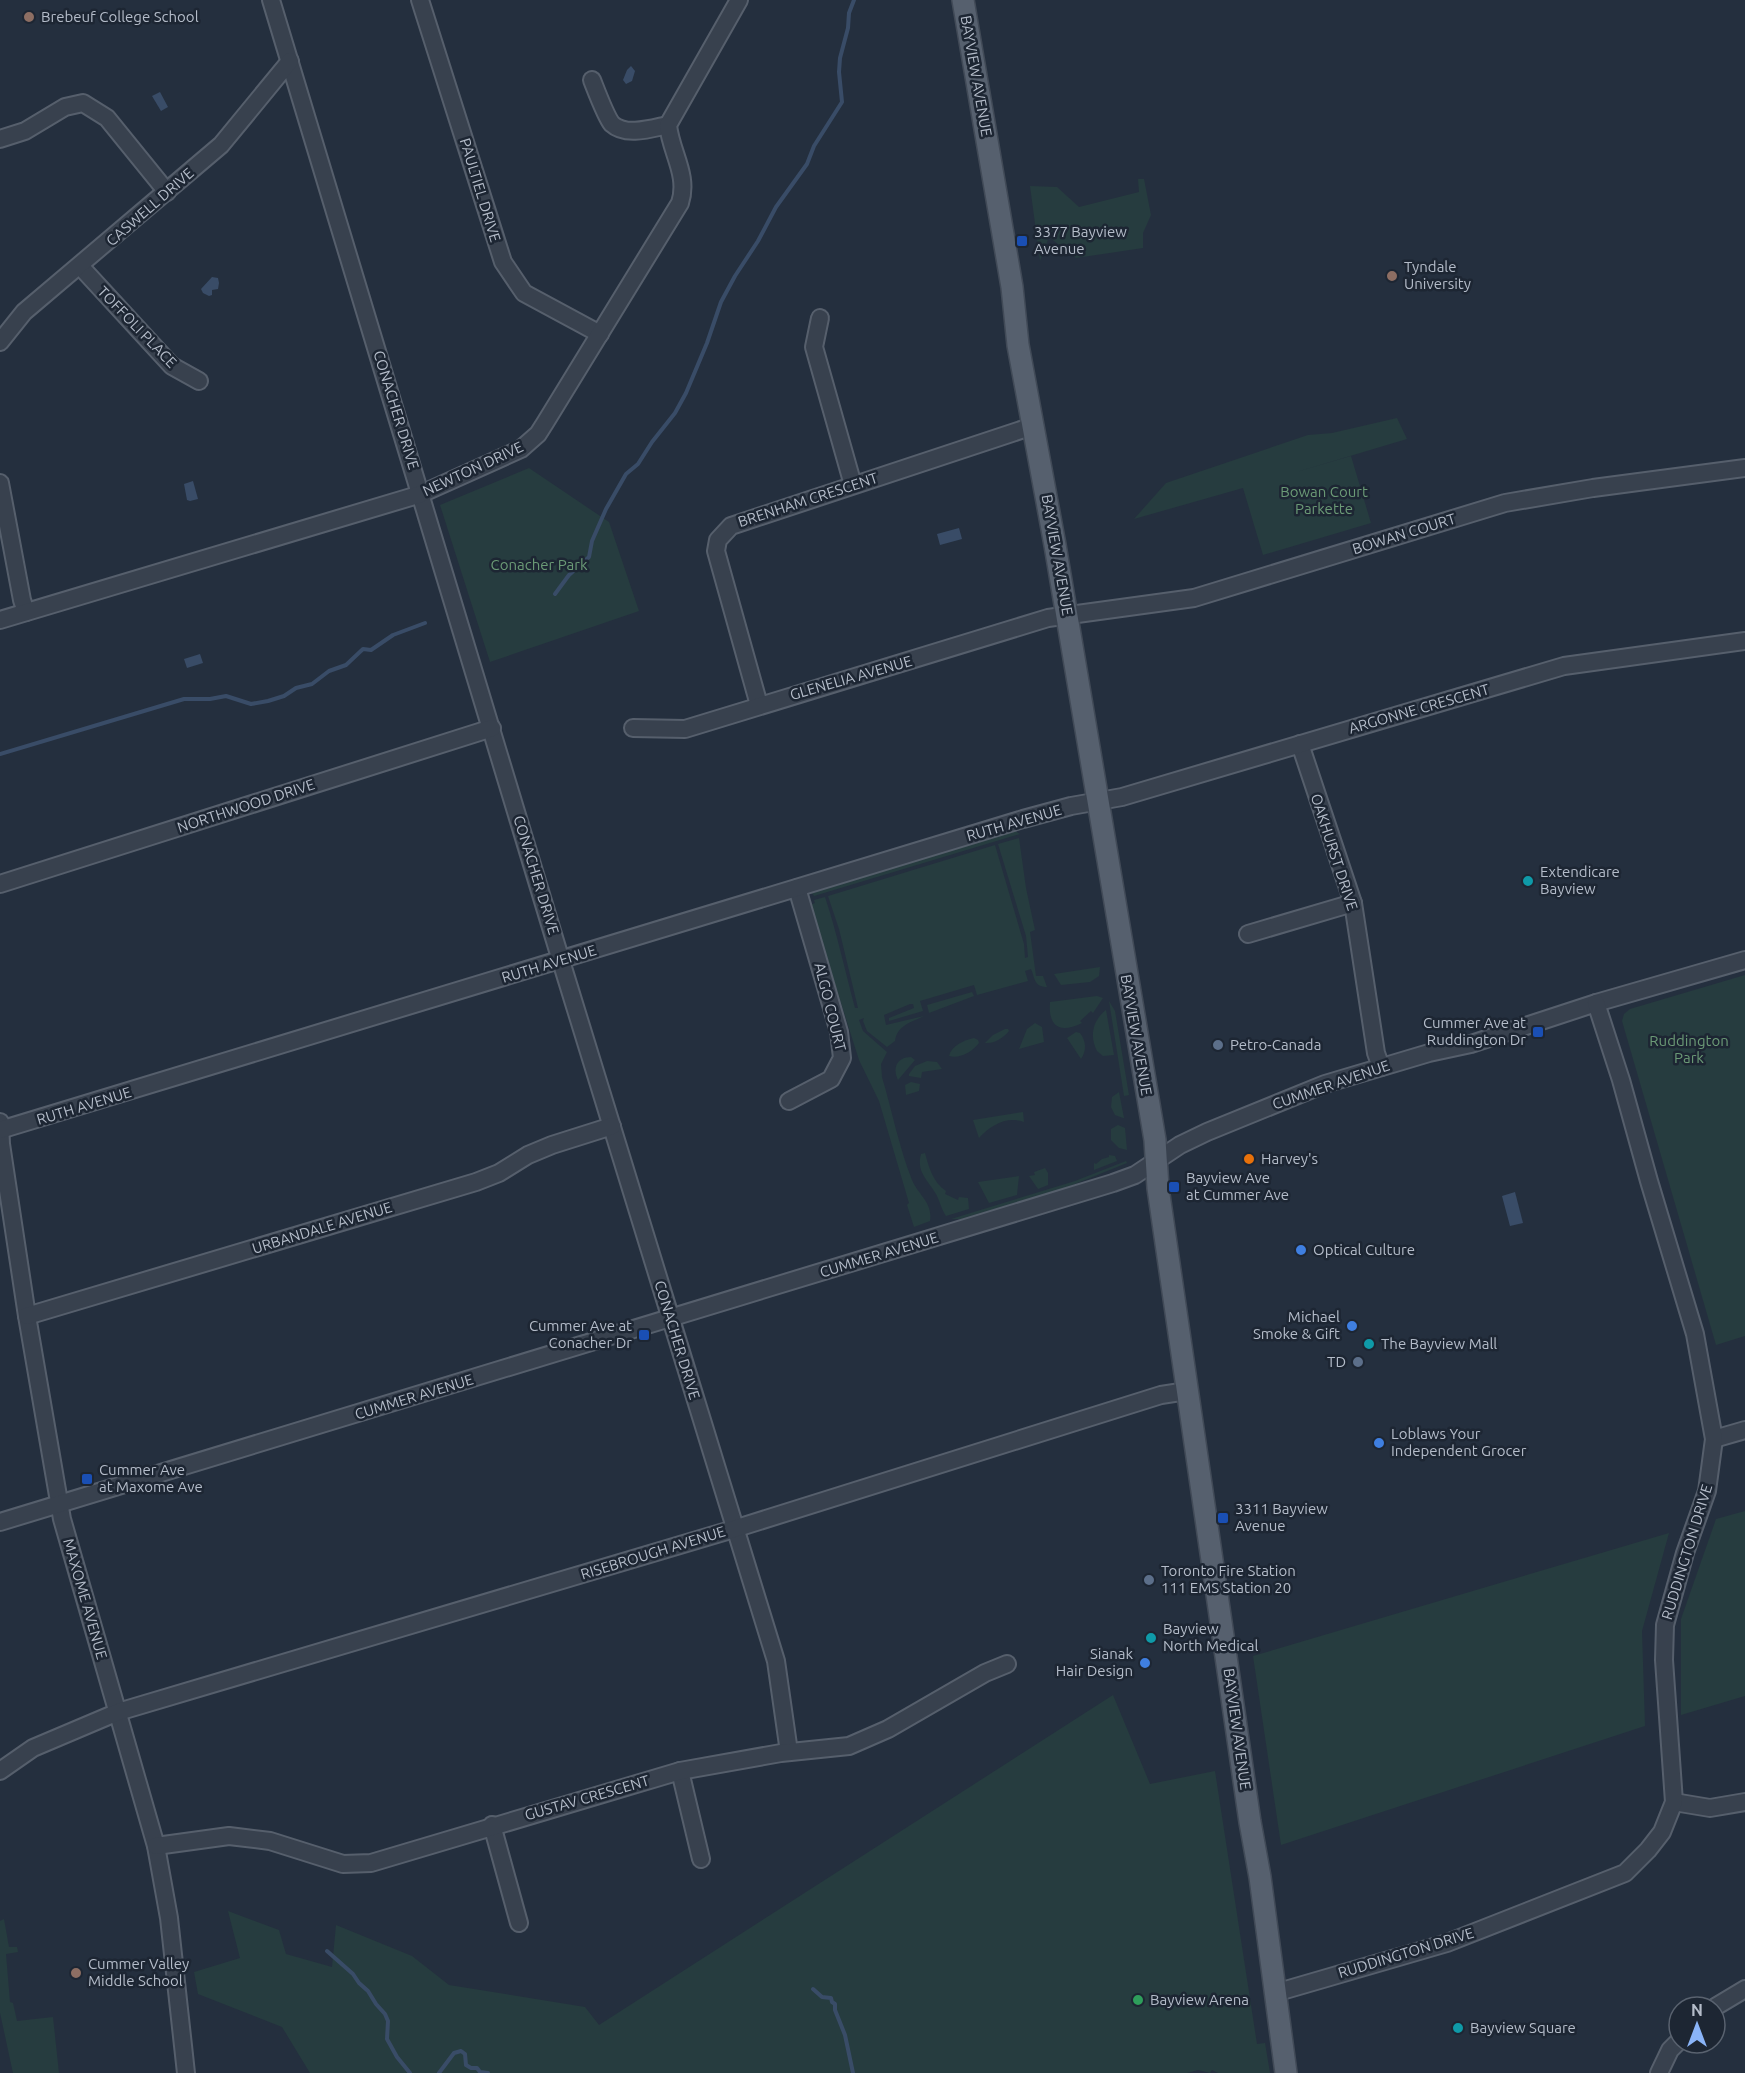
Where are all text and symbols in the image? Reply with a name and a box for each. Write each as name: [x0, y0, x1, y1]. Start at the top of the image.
place label: Brebeuf College School: [41, 8, 199, 25]
marker: Brebeuf College School: [22, 10, 36, 24]
street label: BAYVIEW AVENUE: [957, 14, 996, 138]
street label: PAULTIEL DRIVE: [457, 136, 504, 244]
street label: CASWELL DRIVE: [103, 164, 197, 249]
place label: 3377 Bayview Avenue: [1034, 223, 1127, 257]
marker: 3377 Bayview Avenue: [1015, 234, 1029, 248]
place label: Tyndale University: [1404, 258, 1471, 292]
marker: Tyndale University: [1385, 269, 1399, 283]
street label: TOFFOLI PLACE: [94, 283, 180, 371]
street label: CONACHER DRIVE: [370, 348, 423, 471]
street label: NEWTON DRIVE: [420, 438, 526, 499]
street label: BRENHAM CRESCENT: [736, 469, 881, 530]
park label: Bowan Court Parkette: [1280, 483, 1368, 517]
street label: BAYVIEW AVENUE: [1038, 493, 1077, 617]
street label: BOWAN COURT: [1350, 510, 1458, 557]
park label: Conacher Park: [491, 556, 588, 573]
street label: GLENELIA AVENUE: [788, 652, 914, 703]
street label: ARGONNE CRESCENT: [1347, 680, 1492, 737]
street label: NORTHWOOD DRIVE: [175, 775, 317, 836]
street label: OAKHURST DRIVE: [1308, 791, 1361, 912]
street label: RUTH AVENUE: [964, 801, 1063, 844]
street label: CONACHER DRIVE: [510, 813, 563, 936]
place label: Extendicare Bayview: [1540, 863, 1620, 897]
marker: Extendicare Bayview: [1521, 874, 1535, 888]
street label: RUTH AVENUE: [499, 941, 598, 986]
street label: ALGO COURT: [811, 961, 850, 1053]
street label: BAYVIEW AVENUE: [1117, 973, 1156, 1097]
place label: Cummer Ave at Ruddington Dr: [1423, 1014, 1526, 1048]
marker: Cummer Ave at Ruddington Dr: [1531, 1025, 1545, 1039]
park label: Ruddington Park: [1649, 1032, 1729, 1066]
place label: Petro-Canada: [1230, 1036, 1321, 1053]
marker: Petro-Canada: [1211, 1038, 1225, 1052]
street label: CUMMER AVENUE: [1270, 1056, 1392, 1113]
street label: RUTH AVENUE: [34, 1083, 133, 1128]
place label: Harvey's: [1261, 1150, 1318, 1167]
marker: Harvey's: [1242, 1152, 1256, 1166]
place label: Bayview Ave at Cummer Ave: [1186, 1169, 1289, 1203]
marker: Bayview Ave at Cummer Ave: [1167, 1180, 1181, 1194]
street label: URBANDALE AVENUE: [250, 1198, 394, 1257]
street label: CUMMER AVENUE: [818, 1228, 940, 1281]
place label: Optical Culture: [1313, 1241, 1415, 1258]
marker: Optical Culture: [1294, 1243, 1308, 1257]
street label: CONACHER DRIVE: [651, 1278, 704, 1401]
place label: Michael Smoke & Gift: [1253, 1308, 1340, 1342]
place label: Cummer Ave at Conacher Dr: [529, 1317, 632, 1351]
marker: Michael Smoke & Gift: [1345, 1319, 1359, 1333]
marker: Cummer Ave at Conacher Dr: [637, 1328, 651, 1342]
place label: The Bayview Mall: [1381, 1335, 1497, 1352]
marker: The Bayview Mall: [1362, 1337, 1376, 1351]
place label: TD: [1327, 1353, 1346, 1370]
marker: TD: [1351, 1355, 1365, 1369]
street label: CUMMER AVENUE: [353, 1370, 475, 1423]
place label: Loblaws Your Independent Grocer: [1391, 1425, 1527, 1459]
marker: Loblaws Your Independent Grocer: [1372, 1436, 1386, 1450]
place label: Cummer Ave at Maxome Ave: [99, 1461, 203, 1495]
marker: Cummer Ave at Maxome Ave: [80, 1472, 94, 1486]
street label: RUDDINGTON DRIVE: [1658, 1482, 1715, 1622]
place label: 3311 Bayview Avenue: [1235, 1500, 1328, 1534]
marker: 3311 Bayview Avenue: [1216, 1511, 1230, 1525]
street label: RISEBROUGH AVENUE: [578, 1522, 727, 1583]
street label: MAXOME AVENUE: [60, 1536, 111, 1661]
place label: Toronto Fire Station 111 EMS Station 20: [1161, 1562, 1296, 1596]
marker: Toronto Fire Station 111 EMS Station 20: [1142, 1573, 1156, 1587]
place label: Bayview North Medical: [1163, 1620, 1258, 1654]
marker: Bayview North Medical: [1144, 1631, 1158, 1645]
place label: Sianak Hair Design: [1056, 1645, 1133, 1679]
marker: Sianak Hair Design: [1138, 1656, 1152, 1670]
street label: BAYVIEW AVENUE: [1221, 1667, 1254, 1791]
street label: GUSTAV CRESCENT: [523, 1771, 652, 1823]
street label: RUDDINGTON DRIVE: [1336, 1924, 1476, 1981]
place label: Cummer Valley Middle School: [88, 1955, 189, 1989]
marker: Cummer Valley Middle School: [69, 1966, 83, 1980]
place label: Bayview Arena: [1150, 1991, 1249, 2008]
marker: Bayview Arena: [1131, 1993, 1145, 2007]
north arrow: [1667, 1995, 1727, 2055]
text: N: [1691, 2001, 1703, 2019]
place label: Bayview Square: [1470, 2019, 1576, 2036]
marker: Bayview Square: [1451, 2021, 1465, 2035]

